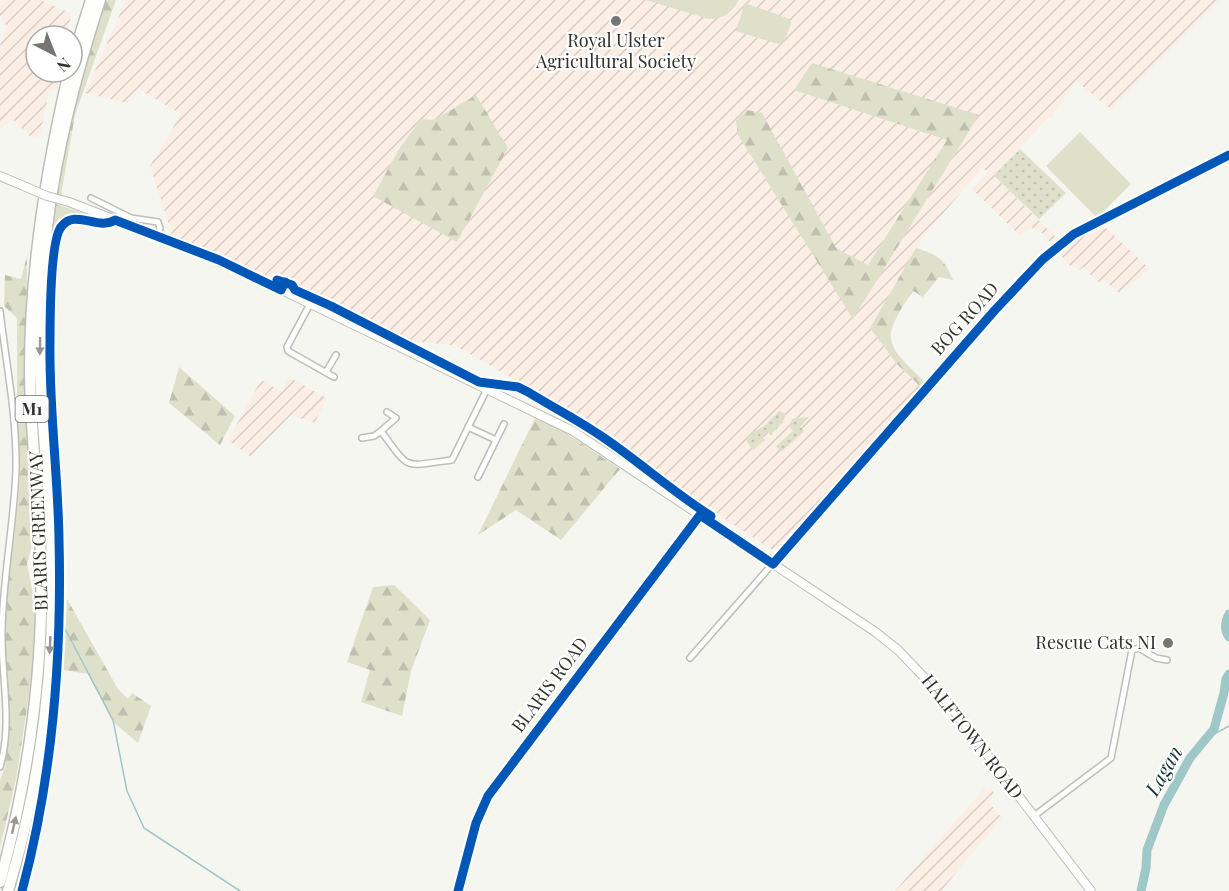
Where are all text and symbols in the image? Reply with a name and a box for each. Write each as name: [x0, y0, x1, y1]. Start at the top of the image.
marker: Royal Ulster Agricultural Society: [609, 14, 623, 28]
north arrow: [24, 24, 84, 84]
place label: Royal Ulster Agricultural Society: [535, 28, 696, 73]
text: N: [53, 54, 76, 77]
street label: BOG ROAD: [925, 277, 1003, 360]
one-way arrow: [35, 336, 45, 355]
road number: M1: [15, 396, 48, 422]
street label: BLARIS GREENWAY: [23, 450, 53, 611]
place label: Rescue Cats NI: [1035, 630, 1156, 654]
street label: BLARIS ROAD: [506, 632, 593, 737]
one-way arrow: [46, 636, 55, 655]
marker: Rescue Cats NI: [1161, 636, 1175, 650]
street label: HALFTOWN ROAD: [917, 669, 1029, 804]
water label: Lagan: [1137, 740, 1188, 801]
one-way arrow: [10, 816, 20, 834]

